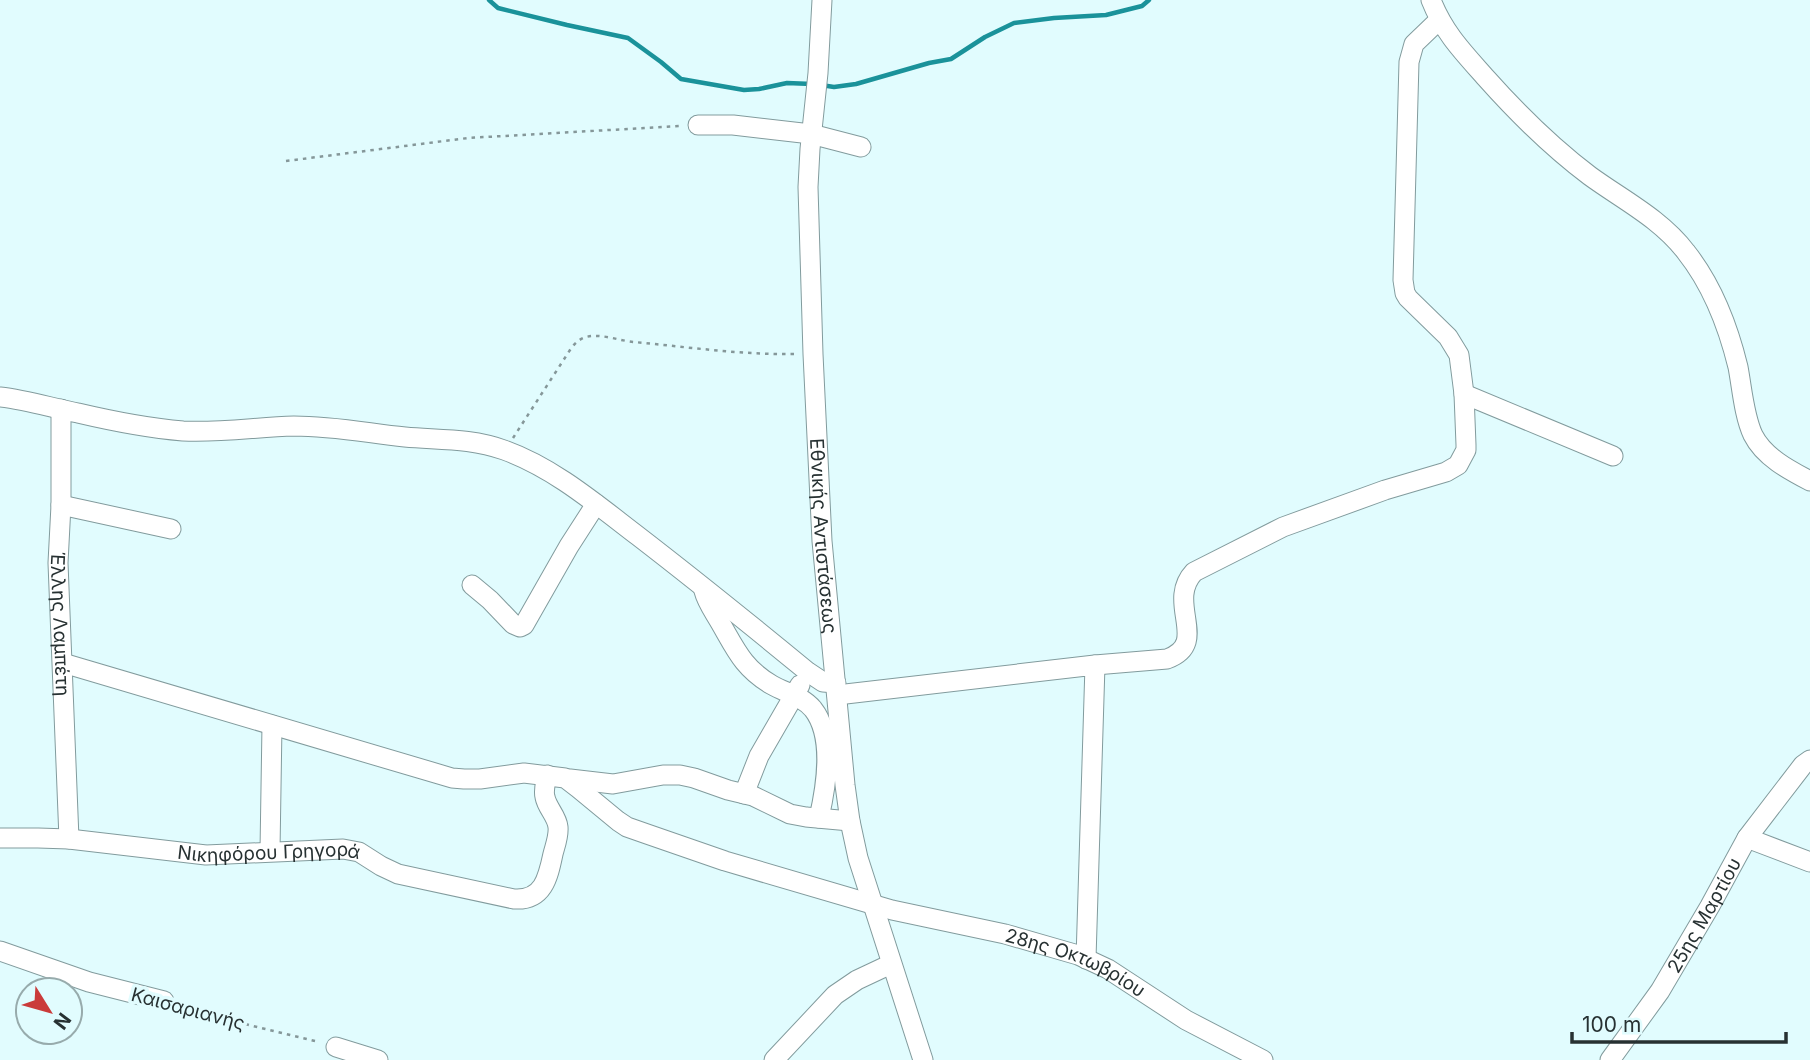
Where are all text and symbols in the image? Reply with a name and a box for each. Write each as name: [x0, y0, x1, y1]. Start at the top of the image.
street label: Εθνικής Αντιστάσεως: [806, 438, 842, 635]
street label: Έλλης Λαμπέτη: [46, 551, 75, 697]
street label: Νικηφόρου Γρηγορά: [176, 837, 362, 867]
street label: 25ης Μαρτίου: [1662, 853, 1746, 977]
street label: 28ης Οκτωβρίου: [1003, 923, 1150, 1002]
north arrow: [14, 976, 84, 1046]
street label: Καισαριανής: [129, 983, 247, 1035]
scale bar: [1572, 1000, 1786, 1044]
text: N: [49, 1008, 76, 1034]
text: 100 m: [1582, 1012, 1641, 1037]

